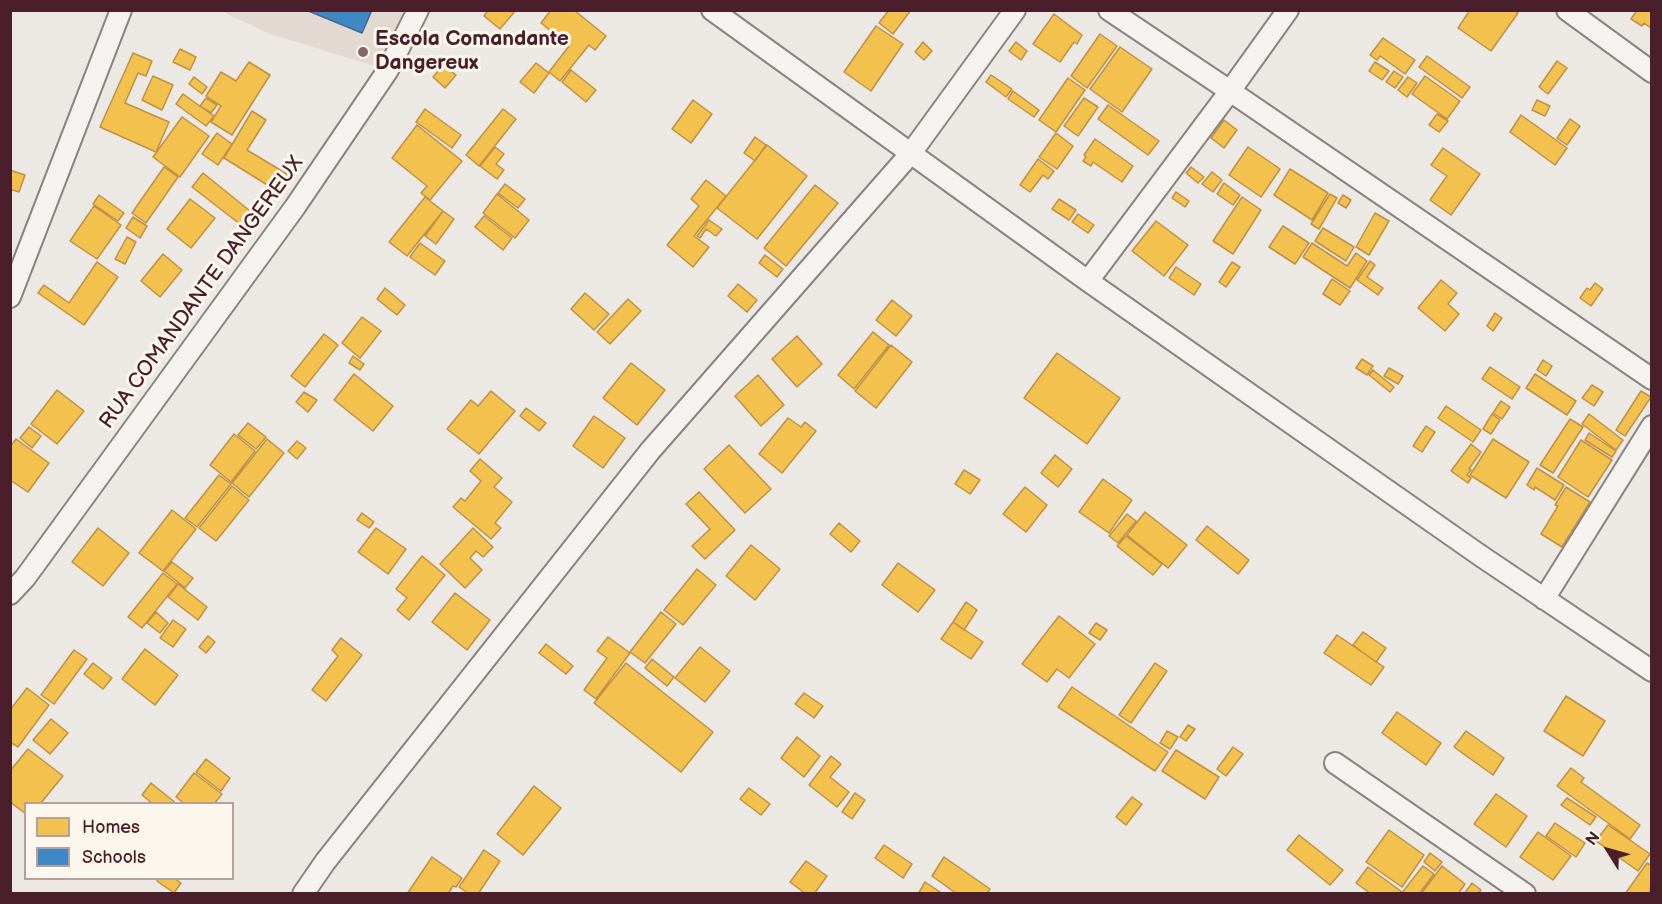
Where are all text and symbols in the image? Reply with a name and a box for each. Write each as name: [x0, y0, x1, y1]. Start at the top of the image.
place label: Escola Comandante Dangereux: [375, 27, 569, 77]
marker: Escola Comandante Dangereux: [356, 45, 370, 59]
street label: RUA COMANDANTE DANGEREUX: [95, 152, 309, 434]
legend: [24, 802, 234, 880]
text: Homes: [82, 817, 140, 838]
north arrow: [1578, 820, 1638, 880]
text: N: [1582, 828, 1604, 849]
text: Schools: [82, 847, 146, 868]

